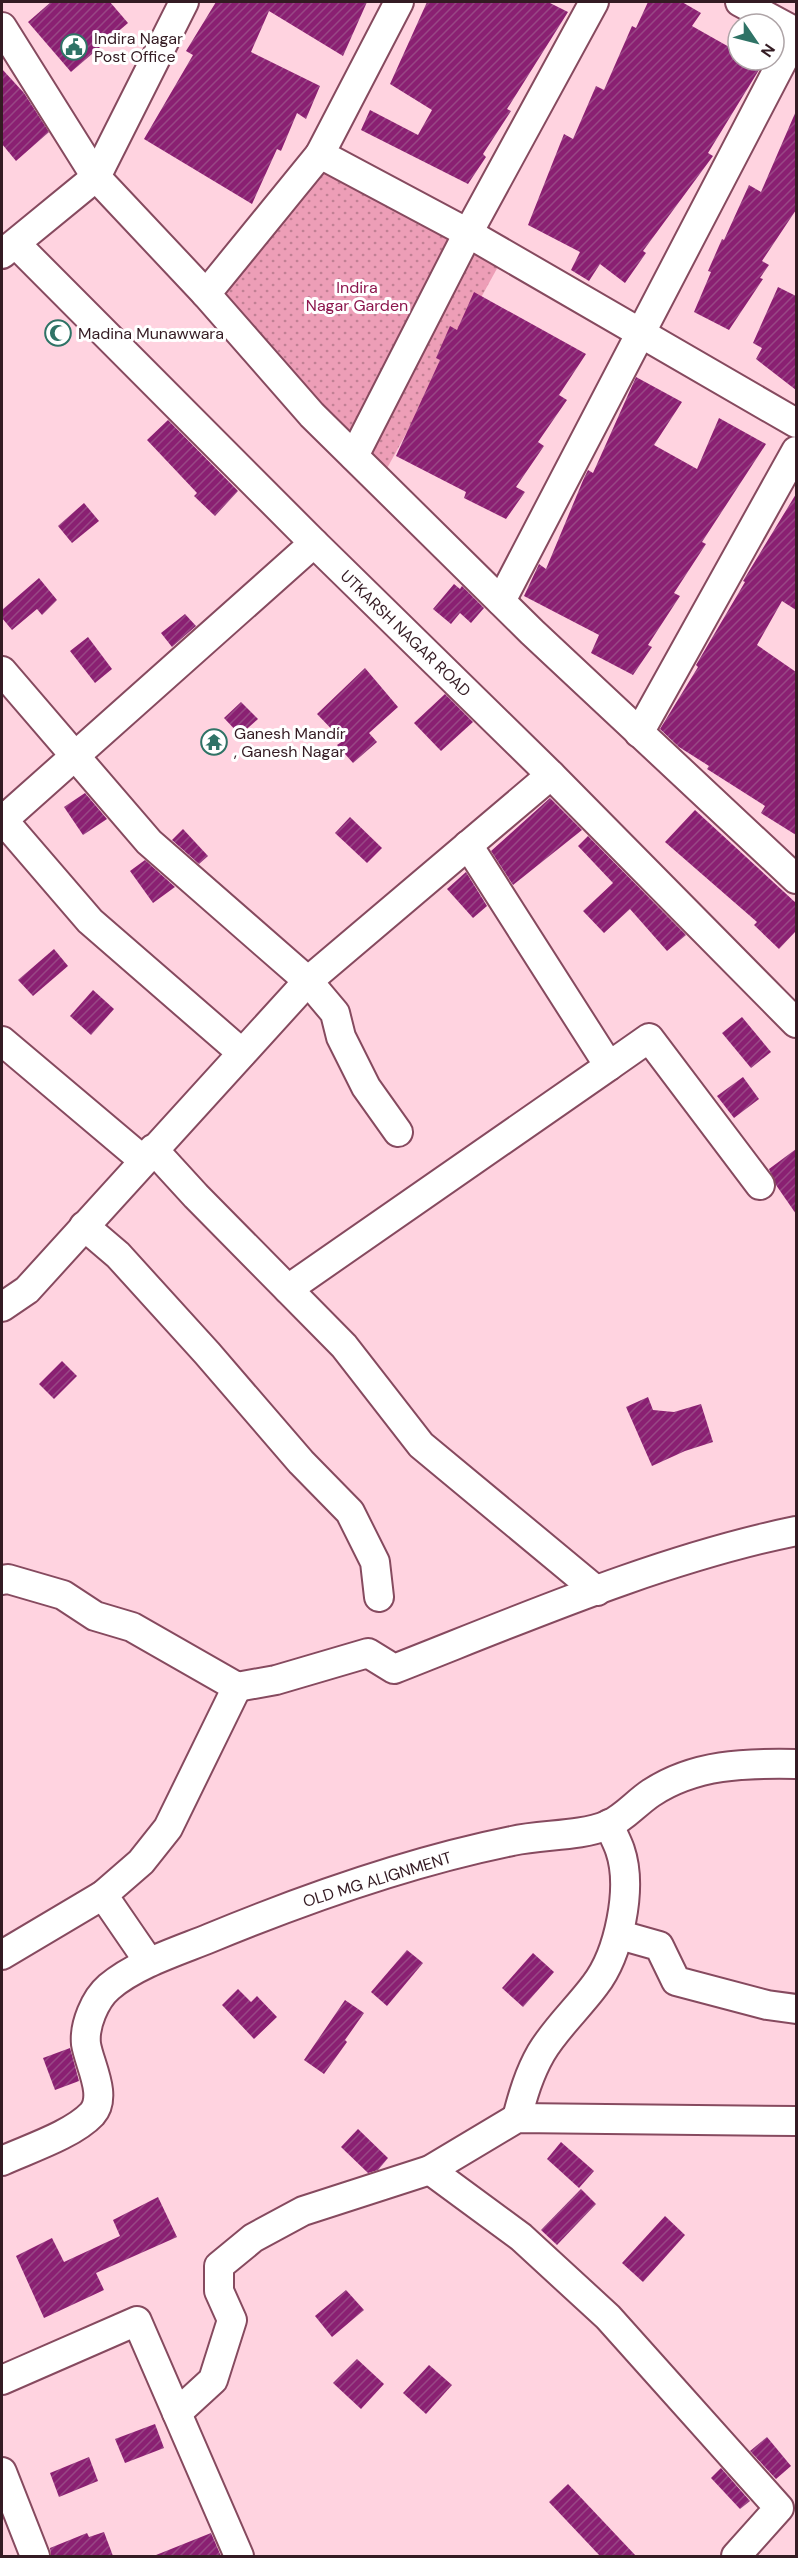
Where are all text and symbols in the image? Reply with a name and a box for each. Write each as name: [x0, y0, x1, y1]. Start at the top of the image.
north arrow: [726, 12, 786, 72]
place label: Indira Nagar Post Office: [94, 28, 183, 67]
public building icon: Indira Nagar Post Office: [59, 32, 89, 62]
text: N: [756, 40, 780, 61]
park label: Indira Nagar Garden: [306, 277, 408, 316]
mosque icon: Madina Munawwara: [43, 318, 73, 348]
place label: Madina Munawwara: [78, 323, 224, 344]
street label: UTKARSH NAGAR ROAD: [336, 565, 475, 701]
place label: Ganesh Mandir , Ganesh Nagar: [234, 723, 346, 762]
temple icon: Ganesh Mandir , Ganesh Nagar: [199, 727, 229, 757]
street label: OLD MG ALIGNMENT: [300, 1847, 454, 1912]

